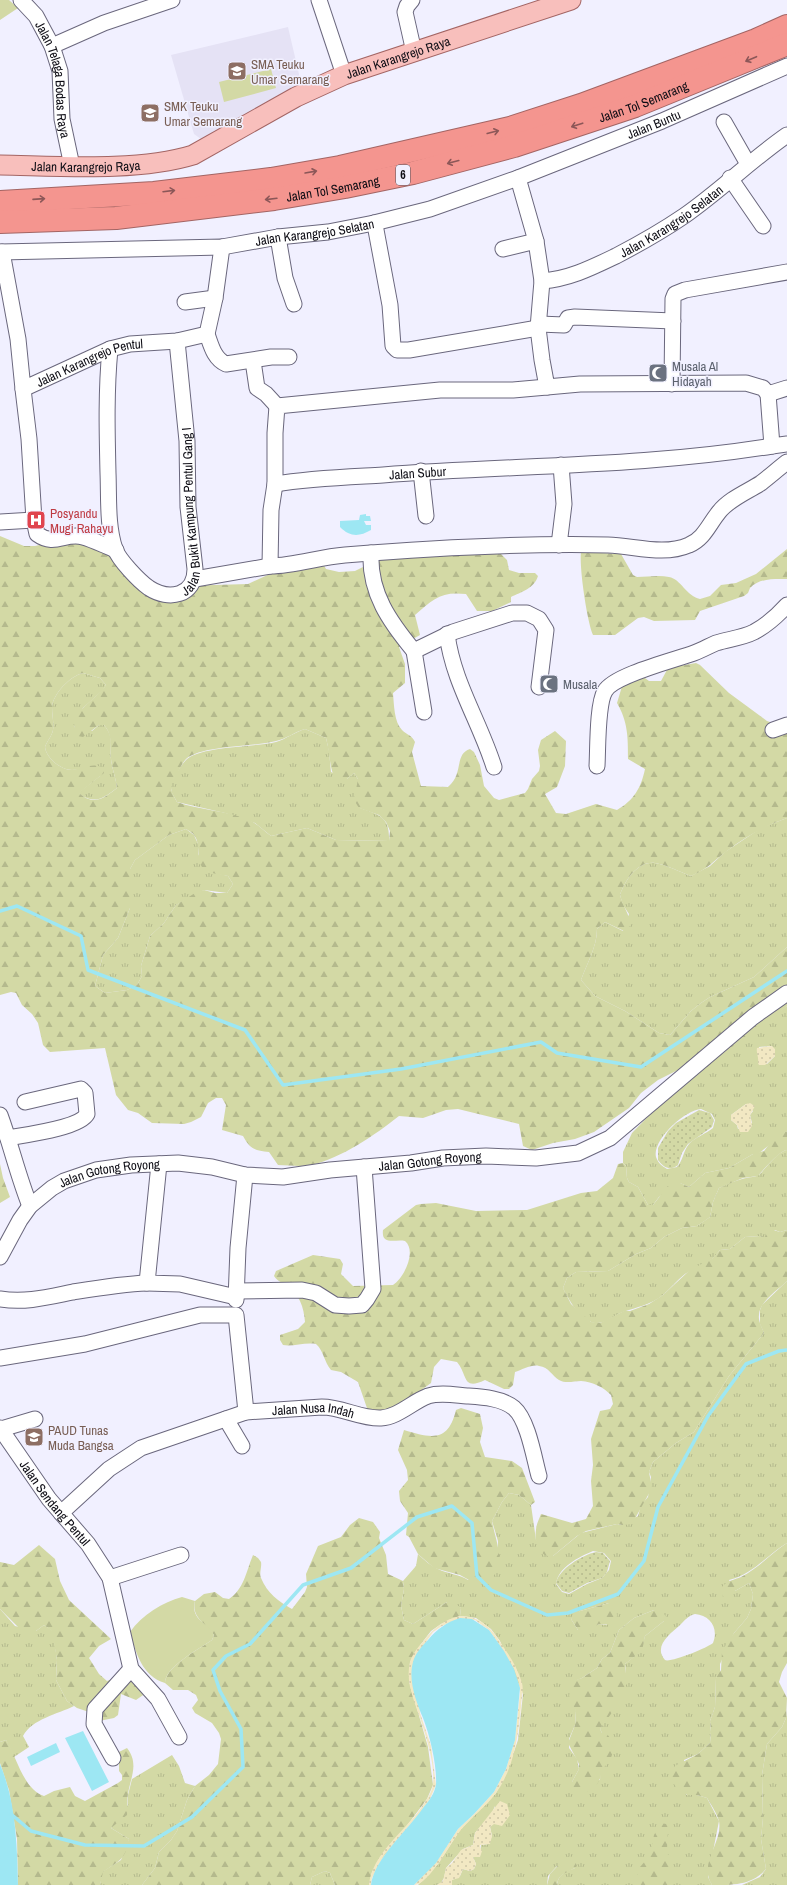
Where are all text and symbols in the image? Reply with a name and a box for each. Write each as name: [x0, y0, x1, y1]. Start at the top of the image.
street label: Jalan Telaga Bodas Raya: [32, 18, 74, 140]
street label: Jalan Karangrejo Raya: [344, 32, 452, 82]
place label: SMA Teuku Umar Semarang: [251, 56, 329, 88]
one-way arrow: [746, 56, 758, 63]
school or university icon: SMA Teuku Umar Semarang: [226, 60, 248, 82]
street label: Jalan Tol Semarang: [597, 77, 691, 126]
place label: SMK Teuku Umar Semarang: [164, 98, 242, 130]
school or university icon: SMK Teuku Umar Semarang: [139, 102, 161, 124]
street label: Jalan Buntu: [624, 105, 683, 143]
one-way arrow: [571, 122, 584, 129]
one-way arrow: [486, 128, 499, 136]
street label: Jalan Karangrejo Raya: [31, 156, 141, 175]
one-way arrow: [447, 159, 460, 166]
road number: 6: [396, 165, 410, 185]
one-way arrow: [304, 168, 317, 176]
street label: Jalan Tol Semarang: [285, 172, 381, 205]
street label: Jalan Karangrejo Selatan: [617, 181, 726, 261]
one-way arrow: [162, 187, 175, 195]
one-way arrow: [265, 195, 278, 203]
one-way arrow: [32, 196, 45, 203]
street label: Jalan Karangrejo Selatan: [254, 215, 376, 249]
street label: Jalan Karangrejo Pentul: [33, 335, 143, 390]
place label: Musala Al Hidayah: [672, 358, 718, 390]
mosque icon: Musala Al Hidayah: [647, 362, 669, 384]
street label: Jalan Bukit Kampung Pentul Gang I: [177, 427, 204, 599]
street label: Jalan Subur: [388, 462, 447, 483]
place label: Posyandu Mugi Rahayu: [50, 505, 113, 537]
hospital icon: Posyandu Mugi Rahayu: [25, 509, 47, 531]
mosque icon: Musala: [538, 673, 560, 695]
place label: Musala: [563, 676, 597, 693]
street label: Jalan Gotong Royong: [378, 1148, 482, 1174]
street label: Jalan Gotong Royong: [55, 1155, 160, 1191]
street label: Jalan Nusa Indah: [271, 1398, 357, 1422]
place label: PAUD Tunas Muda Bangsa: [48, 1422, 114, 1454]
school or university icon: PAUD Tunas Muda Bangsa: [23, 1426, 45, 1448]
street label: Jalan Sendang Pentul: [16, 1457, 94, 1549]

